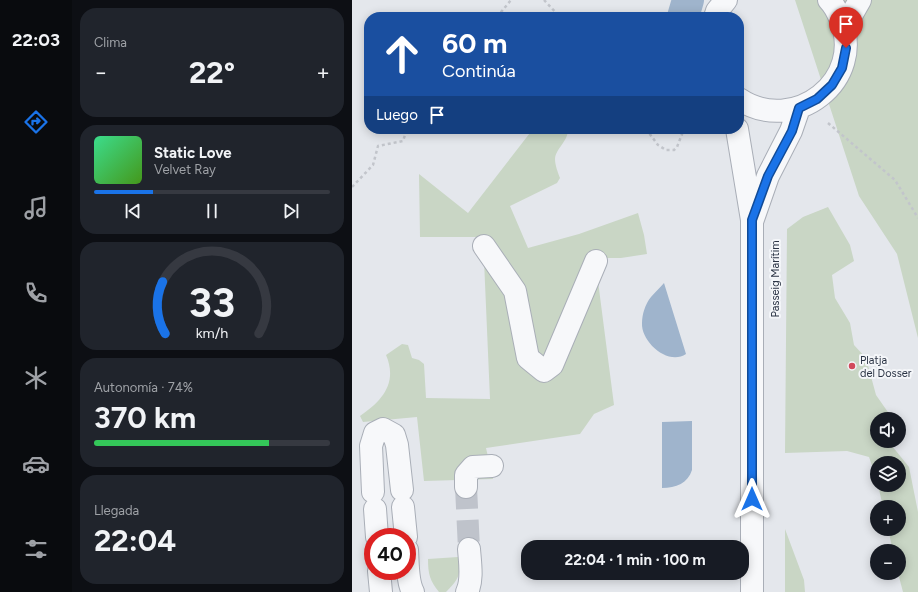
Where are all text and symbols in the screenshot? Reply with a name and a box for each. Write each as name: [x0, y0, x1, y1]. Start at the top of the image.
pin: [829, 7.0, 863, 48]
icon: arrive: [835, 13, 857, 35]
text: 60 m: [442, 26, 507, 60]
icon: ahead: [376, 28, 428, 80]
text: 22:03: [12, 29, 60, 51]
text: Clima: [94, 35, 127, 50]
text: 22°: [189, 54, 235, 91]
text: −: [94, 59, 108, 86]
text: +: [316, 59, 330, 86]
text: Continúa: [442, 60, 516, 82]
icon: arrive: [426, 104, 448, 126]
text: Luego: [376, 106, 418, 124]
icon: directions: [22, 108, 50, 136]
text: Static Love: [154, 144, 232, 162]
text: Velvet Ray: [154, 162, 216, 177]
icon: music: [22, 194, 50, 222]
icon: previous: [122, 200, 144, 222]
icon: pause: [201, 200, 223, 222]
icon: next: [280, 200, 302, 222]
street label: Passeig Marítim: [769, 240, 782, 318]
text: 33: [189, 277, 235, 327]
icon: phone: [22, 279, 50, 307]
text: km/h: [196, 324, 228, 342]
place label: Platja del Dosser: [860, 354, 912, 380]
marker: Platja del Dosser: [847, 361, 857, 371]
icon: climate: [22, 364, 50, 392]
text: Autonomía · 74%: [94, 380, 193, 395]
text: 370 km: [94, 399, 196, 436]
map controls: [870, 412, 906, 580]
button: sound: [870, 412, 906, 448]
icon: car: [22, 450, 50, 478]
button: layers: [870, 456, 906, 492]
position arrow: [731, 478, 773, 520]
button: +: [870, 500, 906, 536]
text: Llegada: [94, 503, 139, 518]
text: 22:04: [94, 522, 176, 559]
speed limit sign: 40: [364, 528, 416, 580]
icon: filters: [22, 535, 50, 563]
button: −: [870, 544, 906, 580]
text: 22:04 · 1 min · 100 m: [564, 551, 706, 569]

